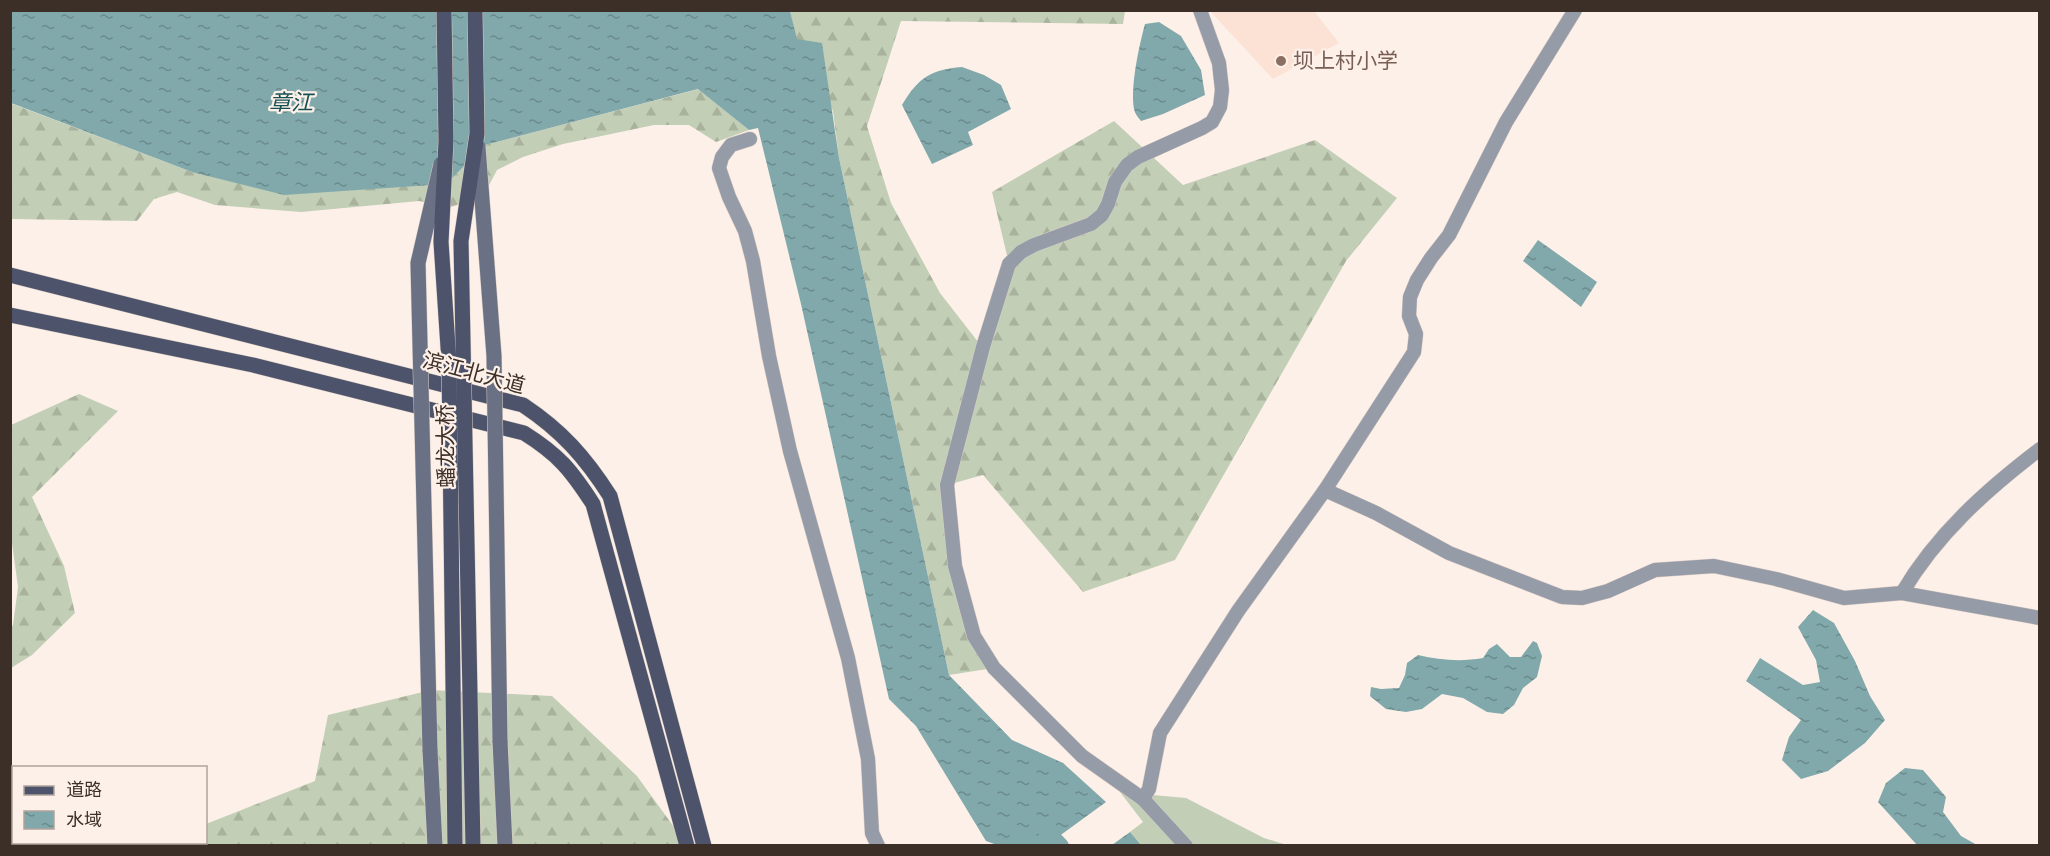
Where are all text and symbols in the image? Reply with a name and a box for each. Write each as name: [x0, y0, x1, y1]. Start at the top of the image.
place label: 坝上村小学: [1293, 48, 1398, 74]
marker: 坝上村小学: [1274, 54, 1288, 68]
water label: 章江: [269, 89, 315, 116]
street label: 滨江北大道: [420, 347, 528, 399]
street label: 蟠龙大桥: [432, 404, 460, 488]
legend: [12, 766, 207, 844]
text: 道路: [66, 779, 102, 801]
text: 水域: [66, 809, 102, 831]

